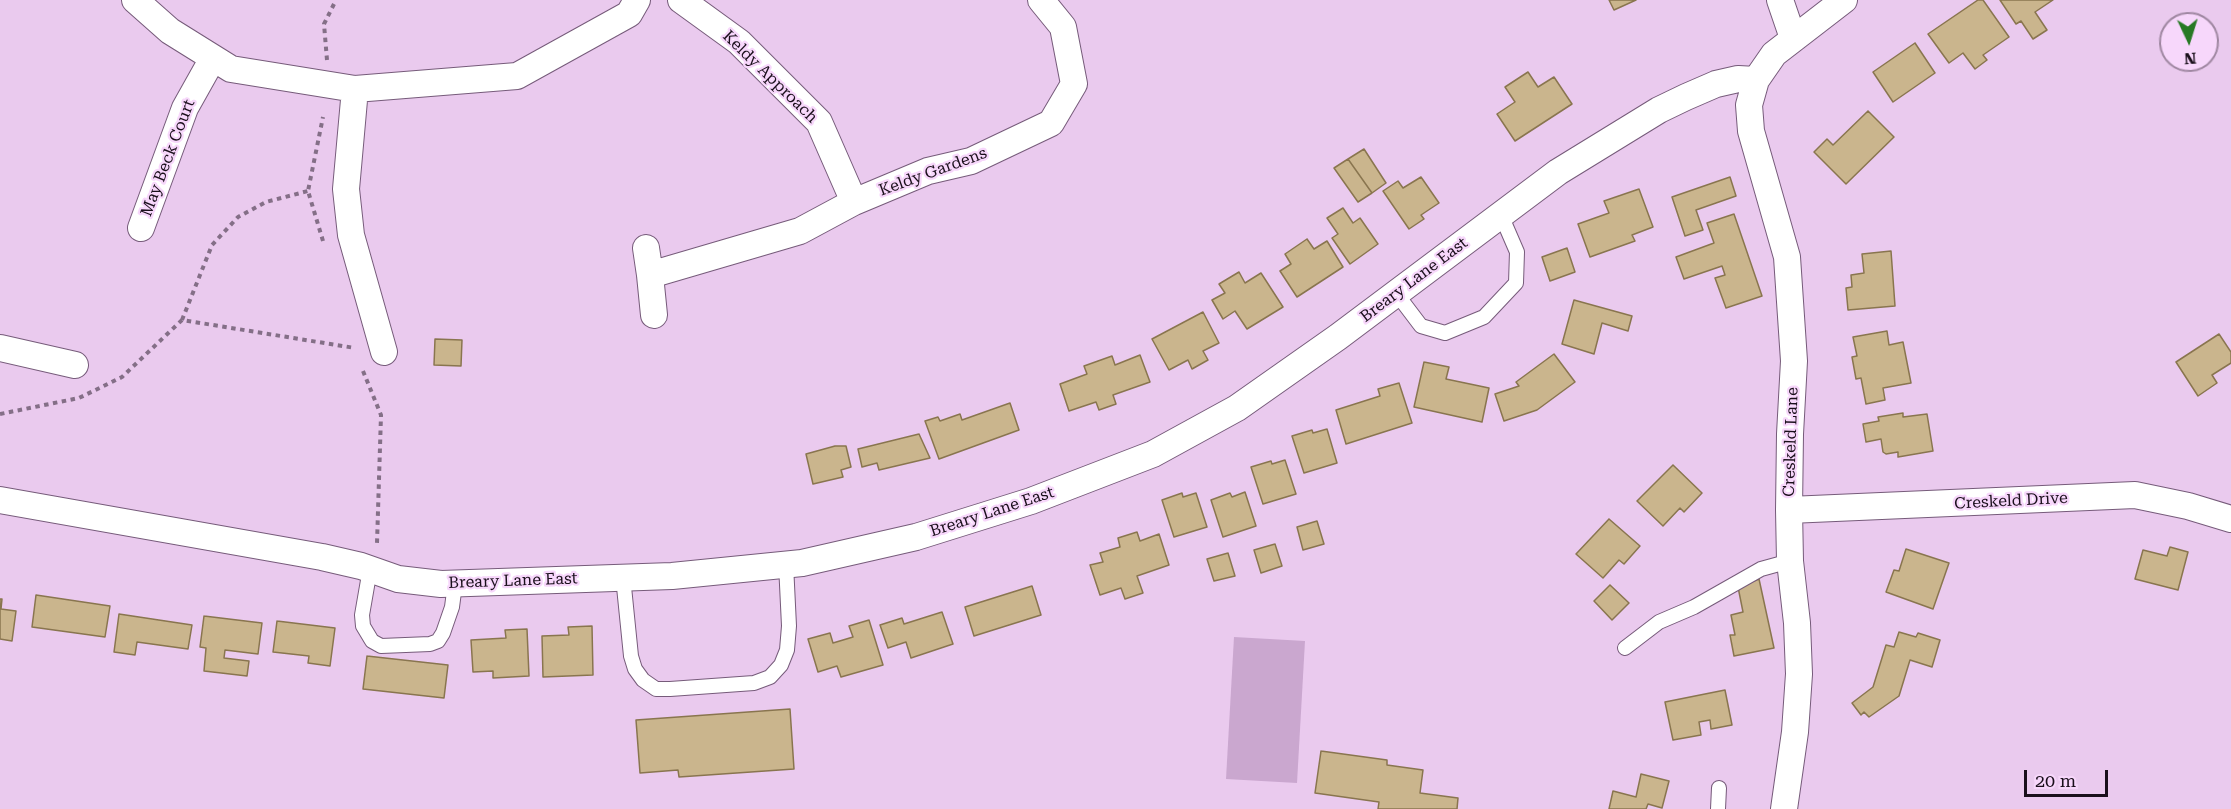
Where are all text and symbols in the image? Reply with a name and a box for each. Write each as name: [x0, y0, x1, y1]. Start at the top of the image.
north arrow: [2159, 12, 2219, 72]
street label: Keldy Approach: [719, 27, 821, 127]
text: N: [2183, 49, 2197, 68]
street label: May Beck Court: [137, 97, 199, 219]
street label: Keldy Gardens: [876, 144, 990, 200]
street label: Breary Lane East: [1357, 233, 1471, 327]
street label: Creskeld Lane: [1779, 387, 1803, 497]
street label: Breary Lane East: [928, 483, 1056, 541]
street label: Creskeld Drive: [1954, 488, 2068, 514]
street label: Breary Lane East: [448, 569, 578, 593]
scale bar: [2027, 758, 2111, 796]
text: 20 m: [2035, 770, 2076, 791]

